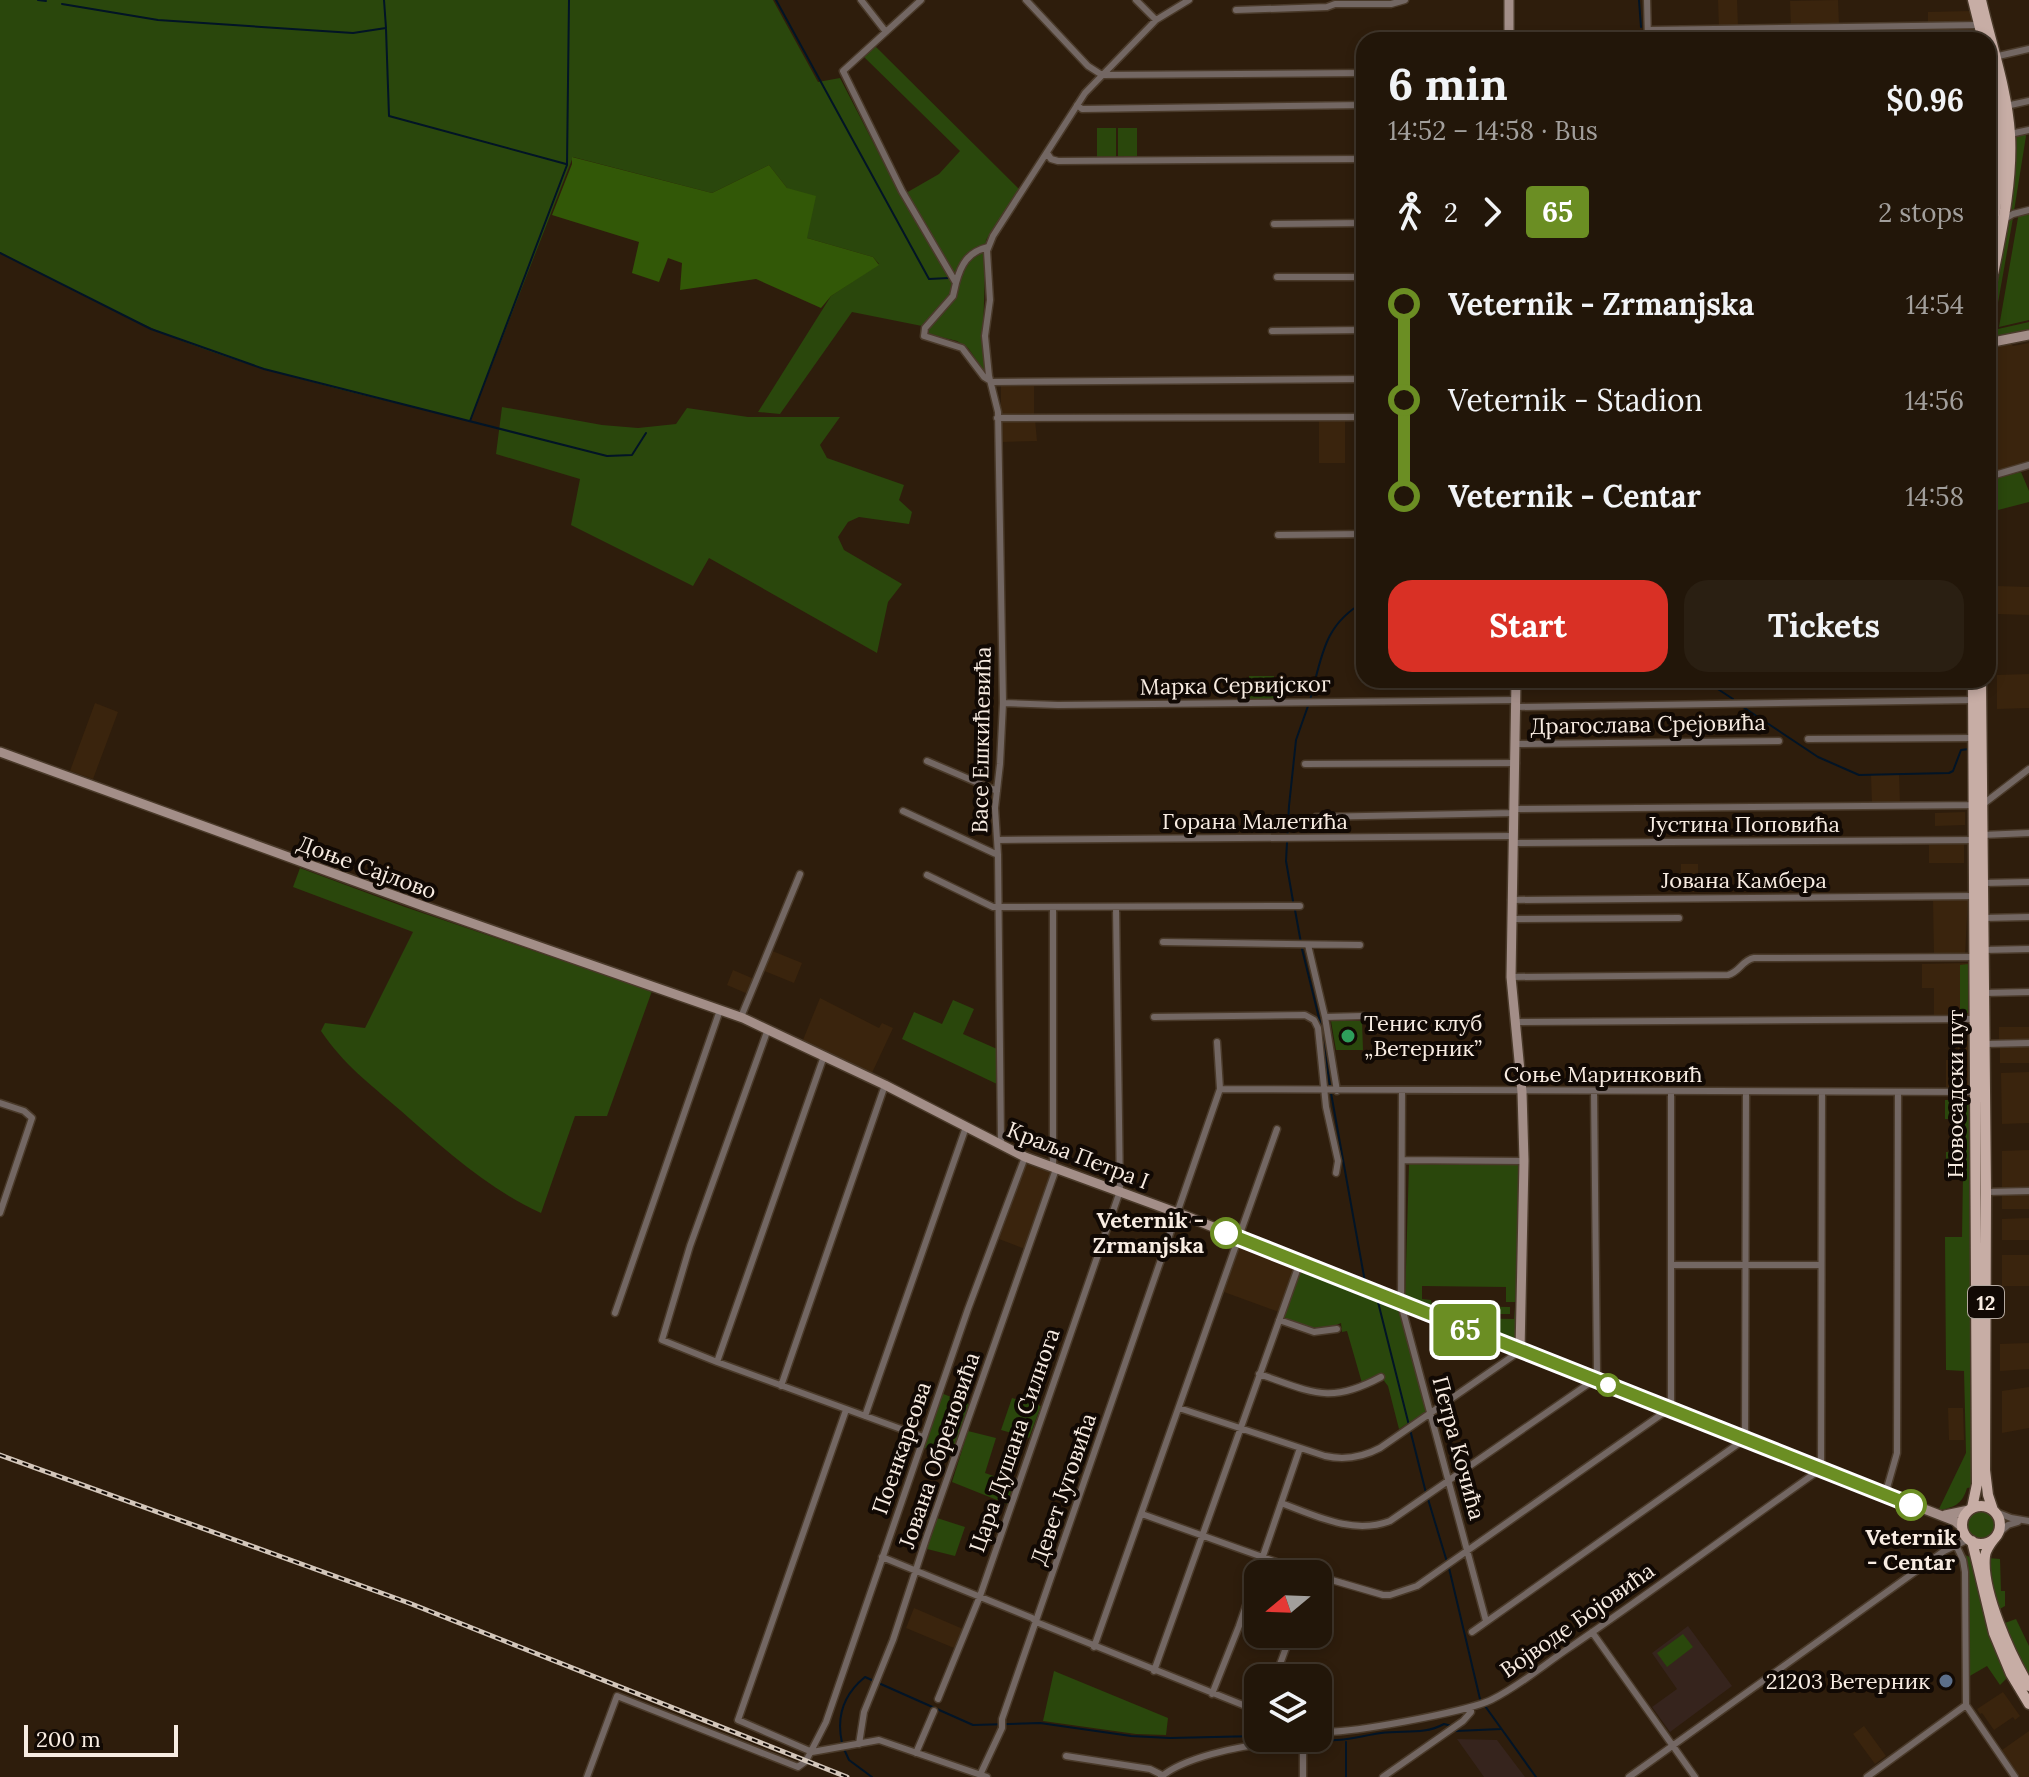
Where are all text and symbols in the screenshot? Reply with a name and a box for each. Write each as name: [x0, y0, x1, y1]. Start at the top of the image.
text: 6 min: [1388, 56, 1508, 112]
text: $0.96: [1886, 81, 1964, 119]
text: 14:52 – 14:58 · Bus: [1388, 114, 1598, 147]
icon: walk: [1388, 190, 1432, 234]
icon: forward: [1470, 190, 1514, 234]
text: 65: [1542, 194, 1573, 230]
text: 2: [1444, 196, 1458, 229]
text: 2 stops: [1878, 196, 1964, 229]
text: Veternik - Zrmanjska: [1448, 285, 1754, 323]
text: 14:54: [1906, 288, 1964, 321]
text: Veternik - Stadion: [1448, 381, 1703, 419]
text: 14:56: [1905, 384, 1964, 417]
text: Veternik - Centar: [1448, 477, 1701, 515]
text: 14:58: [1905, 480, 1964, 513]
button: Start: [1388, 580, 1668, 672]
button: Tickets: [1684, 580, 1964, 672]
street label: Васе Ешкићевића: [965, 646, 997, 834]
street label: Марка Сервијског: [1139, 669, 1331, 701]
street label: Драгослава Срејовића: [1530, 708, 1766, 740]
street label: Горана Малетића: [1162, 807, 1348, 835]
street label: Јустина Поповића: [1647, 810, 1840, 838]
street label: Доње Сајлово: [294, 829, 440, 905]
street label: Јована Камбера: [1660, 866, 1827, 894]
place label: Тенис клуб „Ветерник”: [1364, 1009, 1482, 1062]
street label: Новосадски пут: [1941, 1009, 1969, 1178]
marker: Тенис клуб „Ветерник”: [1339, 1027, 1357, 1045]
street label: Соње Маринковић: [1504, 1060, 1702, 1088]
street label: Краља Петра I: [1003, 1115, 1153, 1195]
place label: Veternik - Zrmanjska: [1093, 1206, 1204, 1259]
marker: Veternik - Zrmanjska: [1211, 1218, 1241, 1248]
road number: 12: [1968, 1286, 2004, 1318]
line badge: 65: [1429, 1304, 1501, 1356]
text: 65: [1449, 1312, 1481, 1348]
street label: Цара Душана Силнога: [962, 1324, 1066, 1556]
street label: Јована Обреновића: [892, 1348, 986, 1553]
street label: Петра Кочића: [1426, 1373, 1492, 1523]
unlabelled marker: [1597, 1374, 1619, 1396]
street label: Поенкареова: [865, 1378, 937, 1518]
street label: Девет Југовића: [1024, 1409, 1102, 1569]
marker: Veternik - Centar: [1896, 1490, 1926, 1520]
place label: Veternik - Centar: [1865, 1523, 1957, 1576]
street label: Војводе Бојовића: [1494, 1556, 1660, 1684]
north arrow: [1244, 1560, 1332, 1648]
map controls: [1244, 1560, 1332, 1752]
button: layers: [1244, 1664, 1332, 1752]
place label: 21203 Ветерник: [1766, 1667, 1930, 1695]
marker: 21203 Ветерник: [1937, 1672, 1955, 1690]
scale bar: [24, 1721, 178, 1757]
text: 200 m: [36, 1725, 101, 1753]

